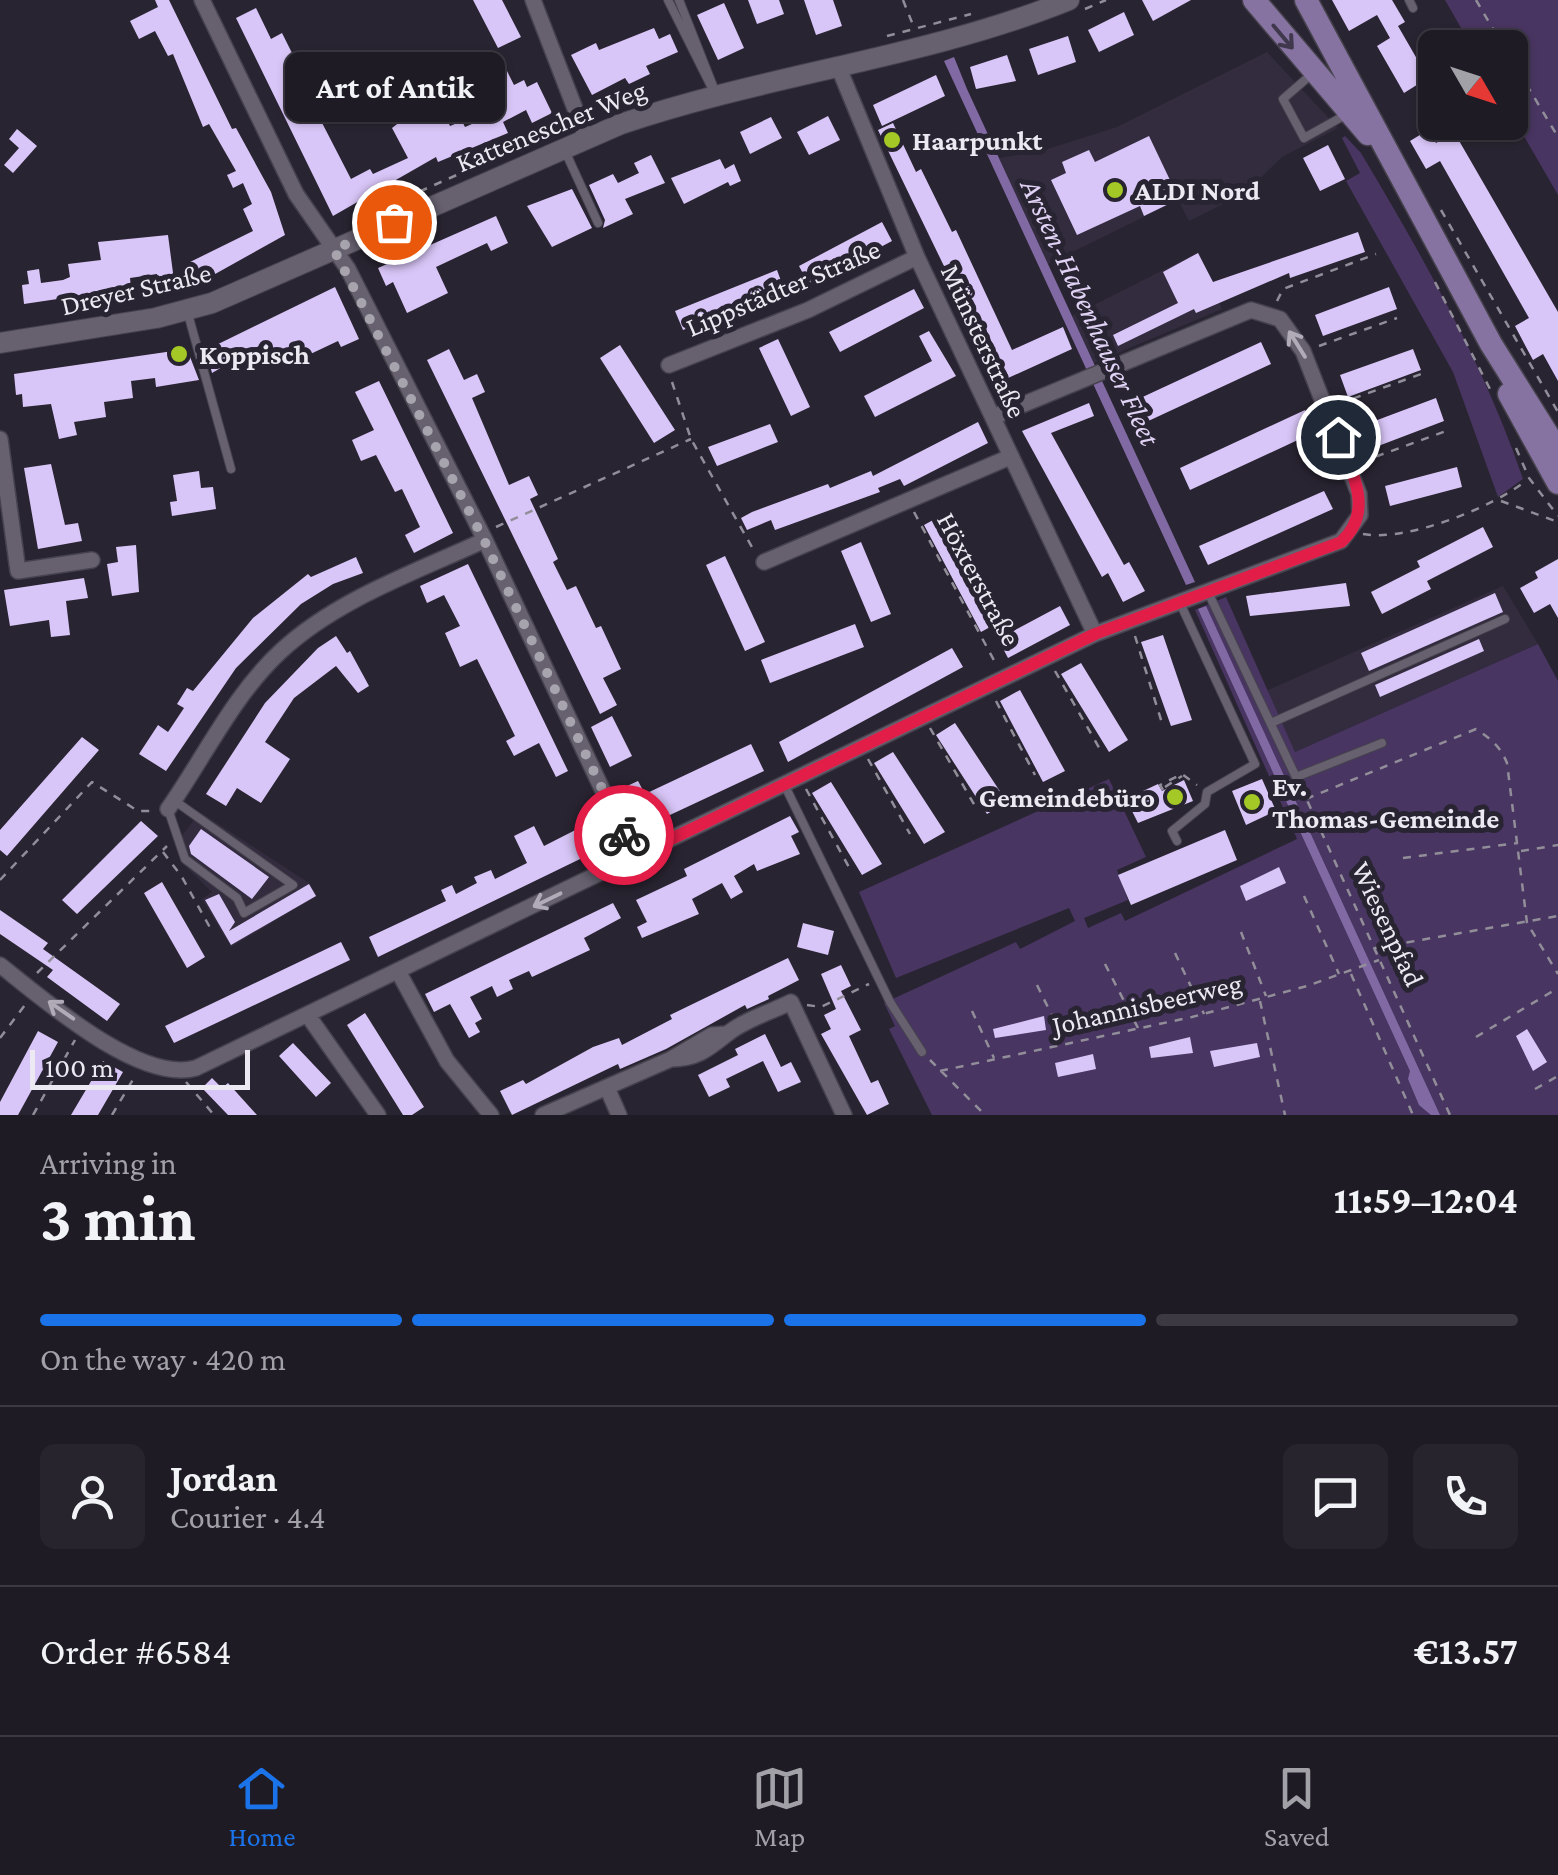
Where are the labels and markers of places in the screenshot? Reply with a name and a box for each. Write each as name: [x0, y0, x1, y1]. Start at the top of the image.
callout: Art of Antik: [284, 52, 504, 122]
place label: Haarpunkt: [912, 125, 1043, 156]
marker: Haarpunkt: [881, 129, 903, 151]
place label: ALDI Nord: [1134, 175, 1261, 206]
marker: ALDI Nord: [1104, 179, 1126, 201]
pin: [352, 180, 437, 265]
place label: Koppisch: [199, 339, 310, 370]
marker: Koppisch: [168, 343, 190, 365]
pin: [1296, 395, 1381, 480]
place label: Ev. Thomas-Gemeinde: [1272, 771, 1499, 834]
place label: Gemeindebüro: [979, 782, 1155, 813]
marker: Gemeindebüro: [1164, 786, 1186, 808]
marker: Ev. Thomas-Gemeinde: [1241, 791, 1263, 813]

